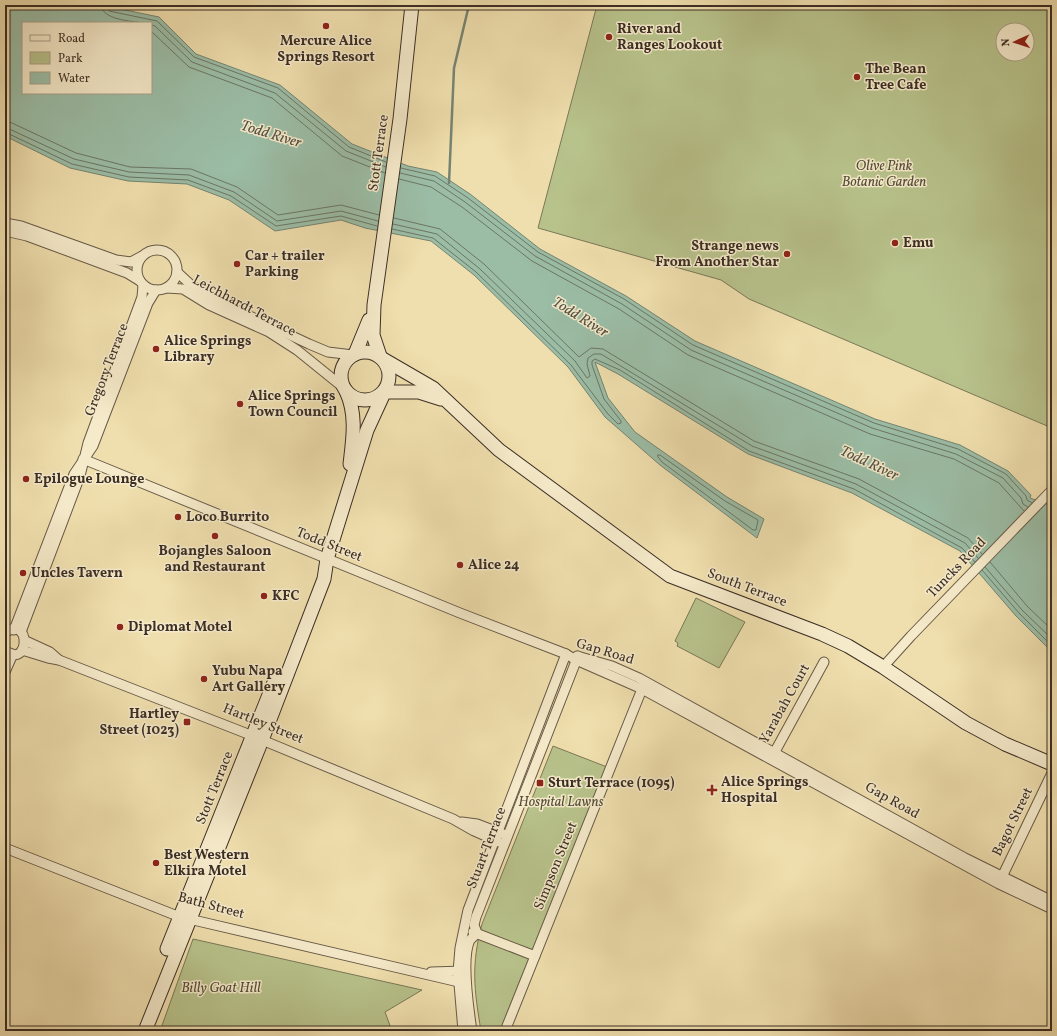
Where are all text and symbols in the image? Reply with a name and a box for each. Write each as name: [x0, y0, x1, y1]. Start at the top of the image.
place label: River and Ranges Lookout: [617, 20, 722, 55]
marker: Mercure Alice Springs Resort: [321, 21, 331, 31]
legend: [22, 22, 152, 94]
north arrow: [995, 22, 1035, 62]
text: Road: [58, 31, 85, 47]
place label: Mercure Alice Springs Resort: [277, 32, 375, 67]
marker: River and Ranges Lookout: [604, 32, 614, 42]
text: N: [999, 38, 1014, 47]
text: Park: [58, 51, 83, 67]
place label: The Bean Tree Cafe: [865, 60, 926, 95]
text: Water: [58, 71, 90, 87]
marker: The Bean Tree Cafe: [852, 72, 862, 82]
street label: Stott Terrace: [364, 113, 394, 193]
water label: Todd River: [238, 116, 304, 154]
park label: Olive Pink Botanic Garden: [842, 157, 926, 192]
place label: Emu: [903, 234, 934, 253]
place label: Strange news From Another Star: [655, 237, 779, 272]
marker: Emu: [890, 238, 900, 248]
place label: Car + trailer Parking: [245, 247, 325, 282]
marker: Strange news From Another Star: [782, 249, 792, 259]
marker: Car + trailer Parking: [232, 259, 242, 269]
street label: Leichhardt Terrace: [189, 271, 299, 341]
water label: Todd River: [548, 293, 612, 344]
street label: Gregory Terrace: [81, 320, 134, 419]
place label: Alice Springs Library: [164, 332, 251, 367]
marker: Alice Springs Library: [151, 344, 161, 354]
place label: Alice Springs Town Council: [248, 387, 338, 422]
marker: Alice Springs Town Council: [235, 399, 245, 409]
water label: Todd River: [836, 441, 902, 487]
place label: Epilogue Lounge: [34, 470, 144, 489]
marker: Epilogue Lounge: [21, 474, 31, 484]
place label: Loco Burrito: [186, 508, 269, 527]
marker: Loco Burrito: [173, 512, 183, 522]
street label: Todd Street: [293, 523, 365, 567]
marker: Bojangles Saloon and Restaurant: [210, 531, 220, 541]
street label: Tuncks Road: [923, 533, 991, 603]
place label: Bojangles Saloon and Restaurant: [159, 542, 271, 577]
place label: Alice 24: [468, 556, 520, 575]
marker: Alice 24: [455, 560, 465, 570]
place label: Uncles Tavern: [31, 564, 123, 583]
street label: South Terrace: [704, 564, 790, 612]
marker: Uncles Tavern: [18, 568, 28, 578]
place label: KFC: [272, 587, 299, 606]
marker: KFC: [259, 591, 269, 601]
place label: Diplomat Motel: [128, 618, 232, 637]
marker: Diplomat Motel: [115, 622, 125, 632]
street label: Gap Road: [574, 634, 636, 670]
street label: Yarabah Court: [755, 661, 815, 747]
place label: Yubu Napa Art Gallery: [212, 662, 286, 697]
marker: Yubu Napa Art Gallery: [199, 674, 209, 684]
street label: Hartley Street: [220, 699, 306, 749]
place label: Hartley Street (1023): [99, 705, 179, 740]
marker: Hartley Street (1023): [182, 717, 192, 727]
street label: Stott Terrace: [192, 748, 238, 827]
place label: Alice Springs Hospital: [721, 773, 808, 808]
place label: Sturt Terrace (1095): [548, 774, 675, 793]
marker: Sturt Terrace (1095): [535, 778, 545, 788]
street label: Gap Road: [861, 778, 923, 824]
marker: Alice Springs Hospital: [706, 784, 718, 796]
street label: Bagot Street: [988, 784, 1038, 860]
park label: Hospital Lawns: [518, 793, 604, 812]
street label: Stuart Terrace: [463, 804, 511, 892]
street label: Simpson Street: [530, 819, 582, 913]
place label: Best Western Elkira Motel: [164, 846, 249, 881]
marker: Best Western Elkira Motel: [151, 858, 161, 868]
street label: Bath Street: [176, 888, 246, 924]
park label: Billy Goat Hill: [181, 979, 261, 998]

